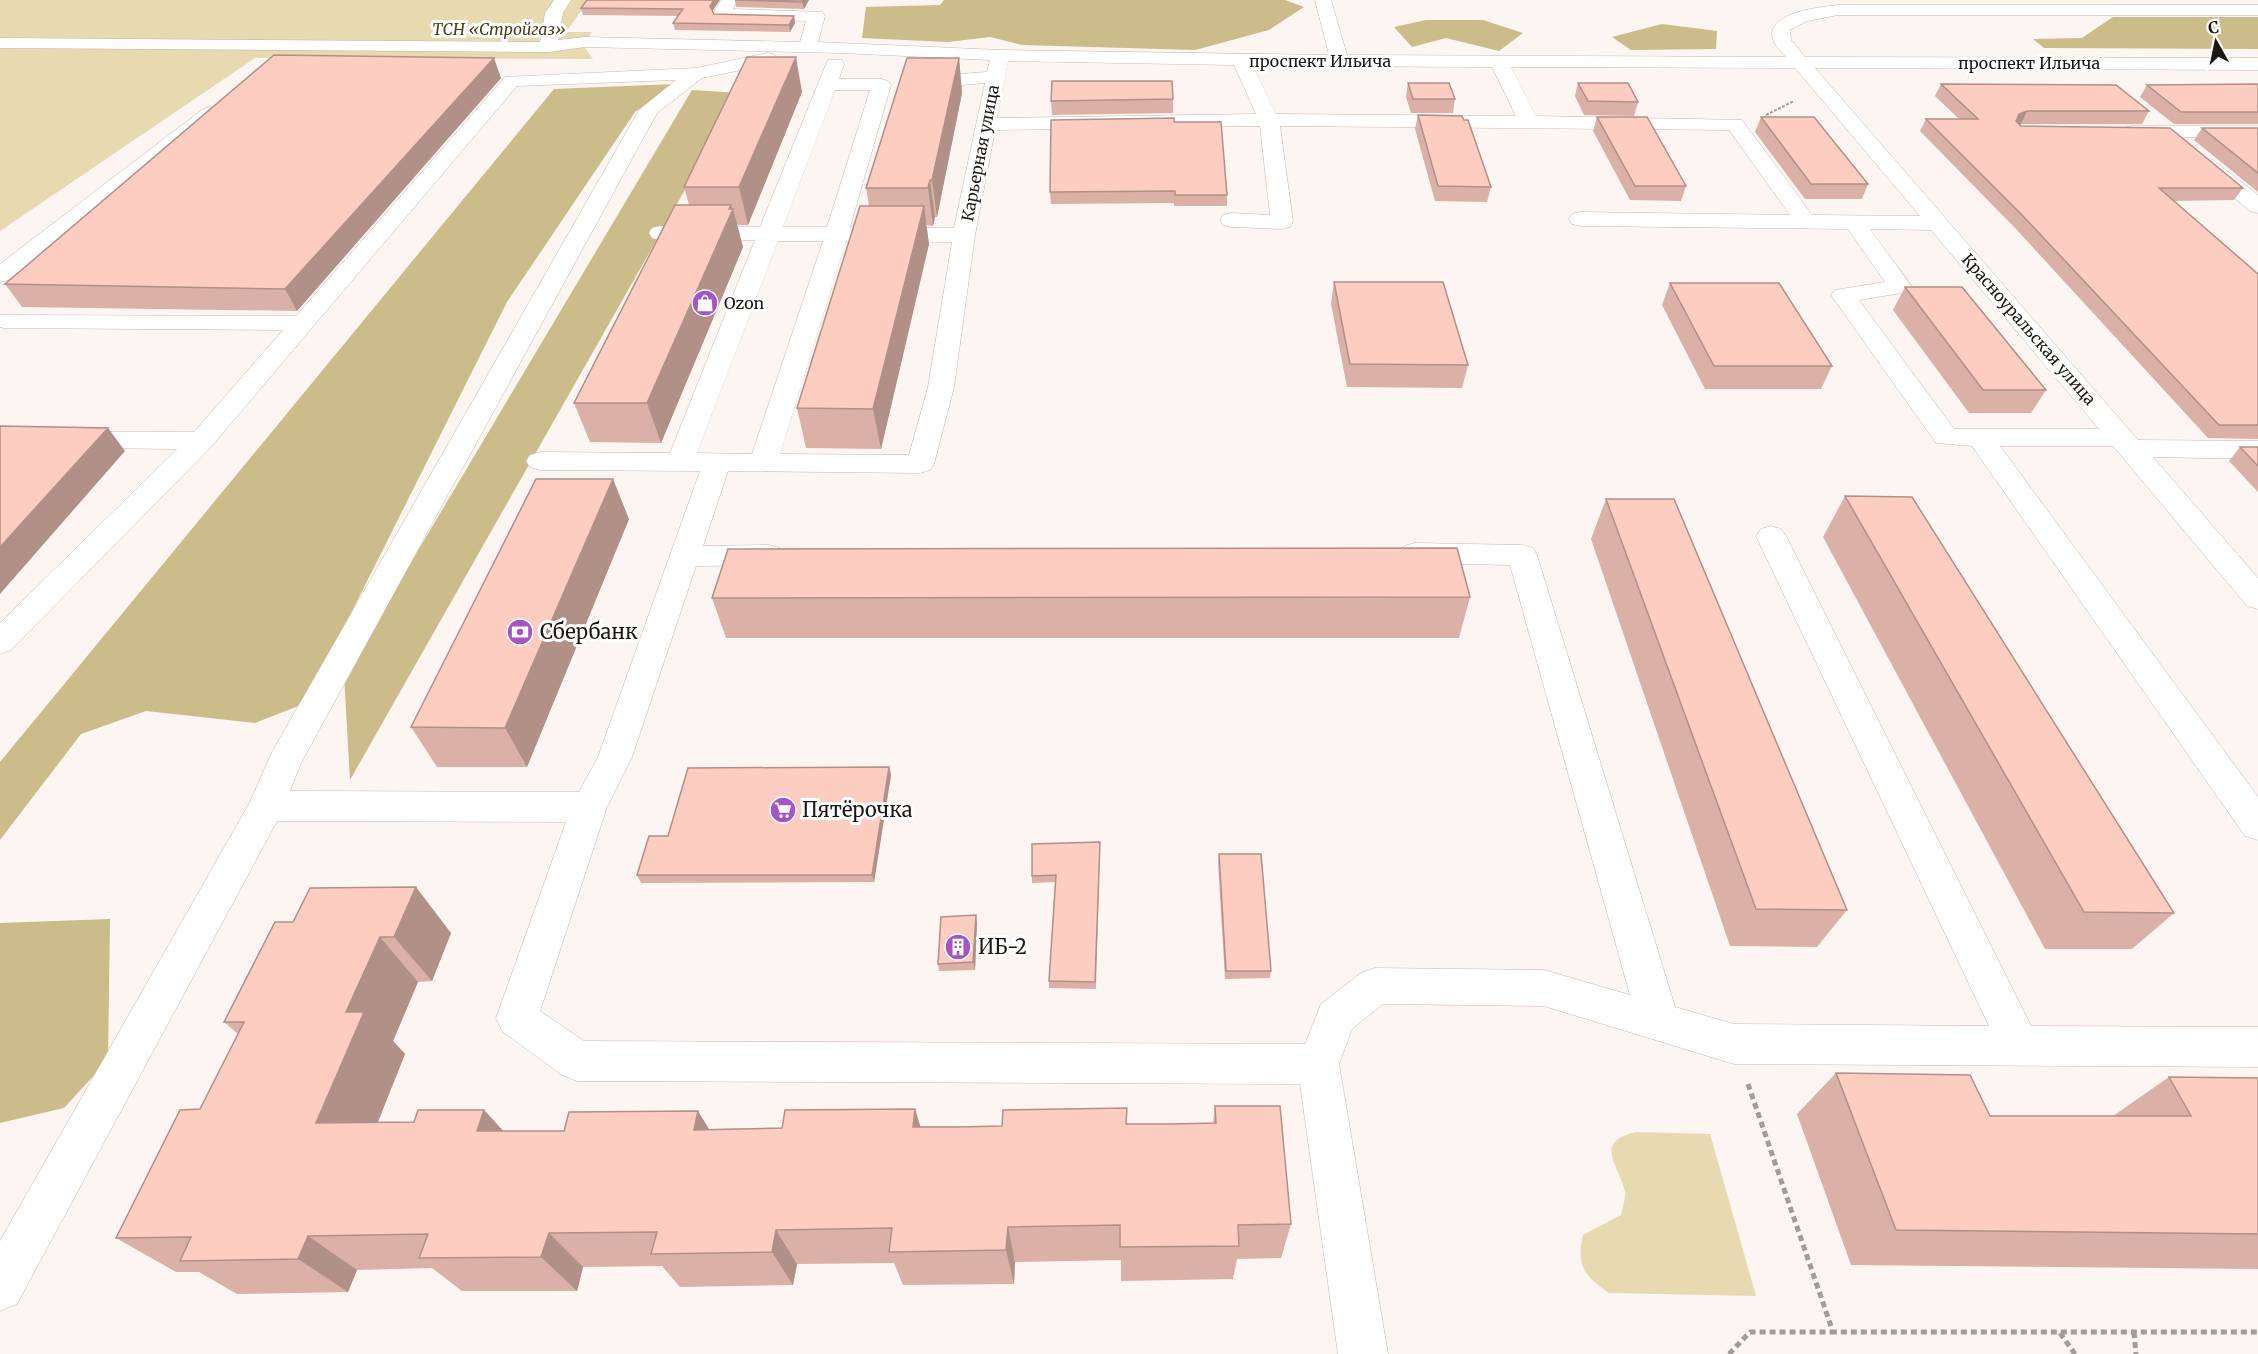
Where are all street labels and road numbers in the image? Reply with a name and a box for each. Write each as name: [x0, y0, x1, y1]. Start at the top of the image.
street label: проспект Ильича: [1249, 51, 1391, 71]
street label: проспект Ильича: [1958, 53, 2100, 73]
street label: Карьерная улица: [957, 83, 1003, 223]
street label: Красноуральская улица: [1958, 249, 2100, 409]

